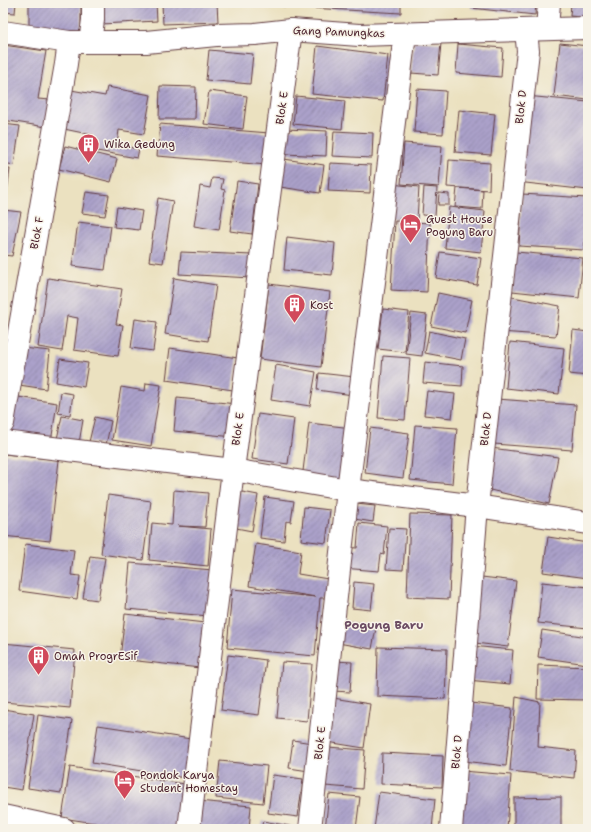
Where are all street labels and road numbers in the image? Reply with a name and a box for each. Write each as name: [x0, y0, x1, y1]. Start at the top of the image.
street label: Gang Pamungkas: [293, 23, 385, 41]
street label: Blok D: [512, 89, 530, 125]
street label: Blok E: [272, 90, 292, 126]
street label: Blok F: [27, 216, 47, 250]
street label: Blok E: [228, 411, 248, 447]
street label: Blok D: [477, 411, 495, 447]
street label: Blok E: [311, 725, 329, 760]
street label: Blok D: [448, 734, 466, 770]

